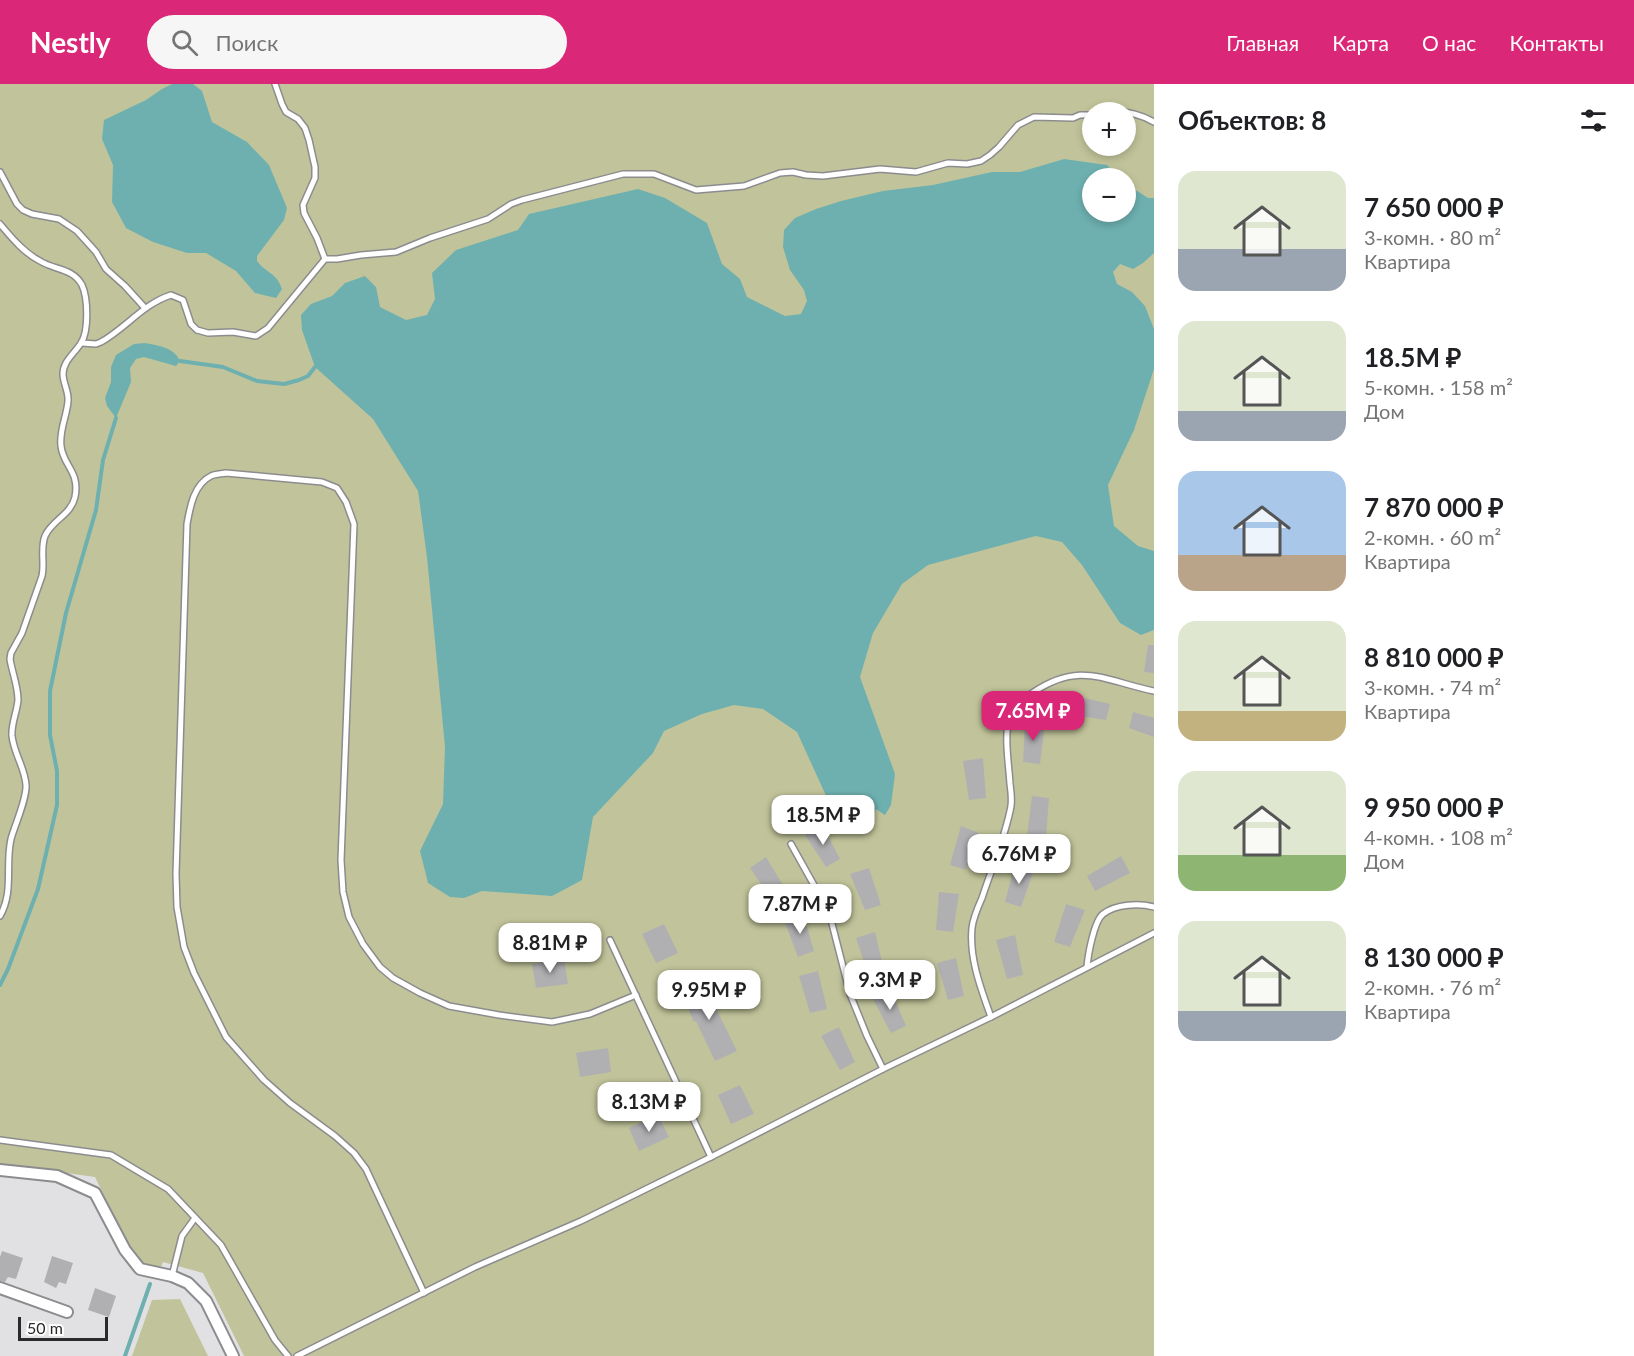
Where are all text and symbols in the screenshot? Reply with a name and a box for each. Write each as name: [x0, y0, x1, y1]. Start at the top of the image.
search box: [147, 15, 567, 69]
text: Nestly: [30, 25, 111, 59]
icon: search: [168, 26, 201, 59]
text: Поиск: [216, 29, 278, 56]
text: Главная: [1226, 30, 1299, 55]
text: Карта: [1332, 30, 1389, 55]
text: О нас: [1422, 30, 1476, 55]
text: Контакты: [1509, 30, 1604, 55]
map controls: [1082, 102, 1136, 222]
button: +: [1082, 102, 1136, 156]
text: Объектов: 8: [1178, 104, 1326, 136]
icon: filters: [1577, 104, 1610, 137]
button: −: [1082, 168, 1136, 222]
text: 7 650 000 ₽: [1364, 191, 1504, 223]
icon: home: [1226, 195, 1298, 267]
text: 3-комн. · 80 m²: [1364, 225, 1501, 249]
text: Квартира: [1364, 249, 1451, 273]
text: 18.5M ₽: [1364, 341, 1461, 373]
icon: home: [1226, 345, 1298, 417]
text: 5-комн. · 158 m²: [1364, 375, 1513, 399]
text: Дом: [1364, 399, 1405, 423]
text: 7 870 000 ₽: [1364, 491, 1504, 523]
icon: home: [1226, 495, 1298, 567]
text: 2-комн. · 60 m²: [1364, 525, 1501, 549]
text: Квартира: [1364, 549, 1451, 573]
text: 8 810 000 ₽: [1364, 641, 1504, 673]
icon: home: [1226, 645, 1298, 717]
text: 3-комн. · 74 m²: [1364, 675, 1501, 699]
pin: 7.65M ₽: [978, 691, 1088, 742]
text: 7.65M ₽: [996, 698, 1070, 722]
text: Квартира: [1364, 699, 1451, 723]
text: 9 950 000 ₽: [1364, 791, 1504, 823]
pin: 18.5M ₽: [768, 795, 878, 846]
icon: home: [1226, 795, 1298, 867]
text: 18.5M ₽: [786, 802, 860, 826]
text: 4-комн. · 108 m²: [1364, 825, 1513, 849]
pin: 6.76M ₽: [964, 834, 1074, 885]
text: 6.76M ₽: [982, 841, 1056, 865]
text: Дом: [1364, 849, 1405, 873]
pin: 7.87M ₽: [745, 884, 855, 935]
text: 7.87M ₽: [763, 891, 837, 915]
pin: 8.81M ₽: [495, 923, 605, 974]
text: 8.81M ₽: [513, 930, 587, 954]
text: 8 130 000 ₽: [1364, 941, 1504, 973]
icon: home: [1226, 945, 1298, 1017]
pin: 9.3M ₽: [841, 960, 939, 1011]
text: 9.3M ₽: [858, 967, 922, 991]
pin: 9.95M ₽: [654, 970, 764, 1021]
text: 2-комн. · 76 m²: [1364, 975, 1501, 999]
text: 9.95M ₽: [672, 977, 746, 1001]
text: Квартира: [1364, 999, 1451, 1023]
pin: 8.13M ₽: [594, 1082, 704, 1133]
text: 8.13M ₽: [612, 1089, 686, 1113]
scale bar: [18, 1314, 108, 1342]
text: 50 m: [27, 1318, 63, 1337]

